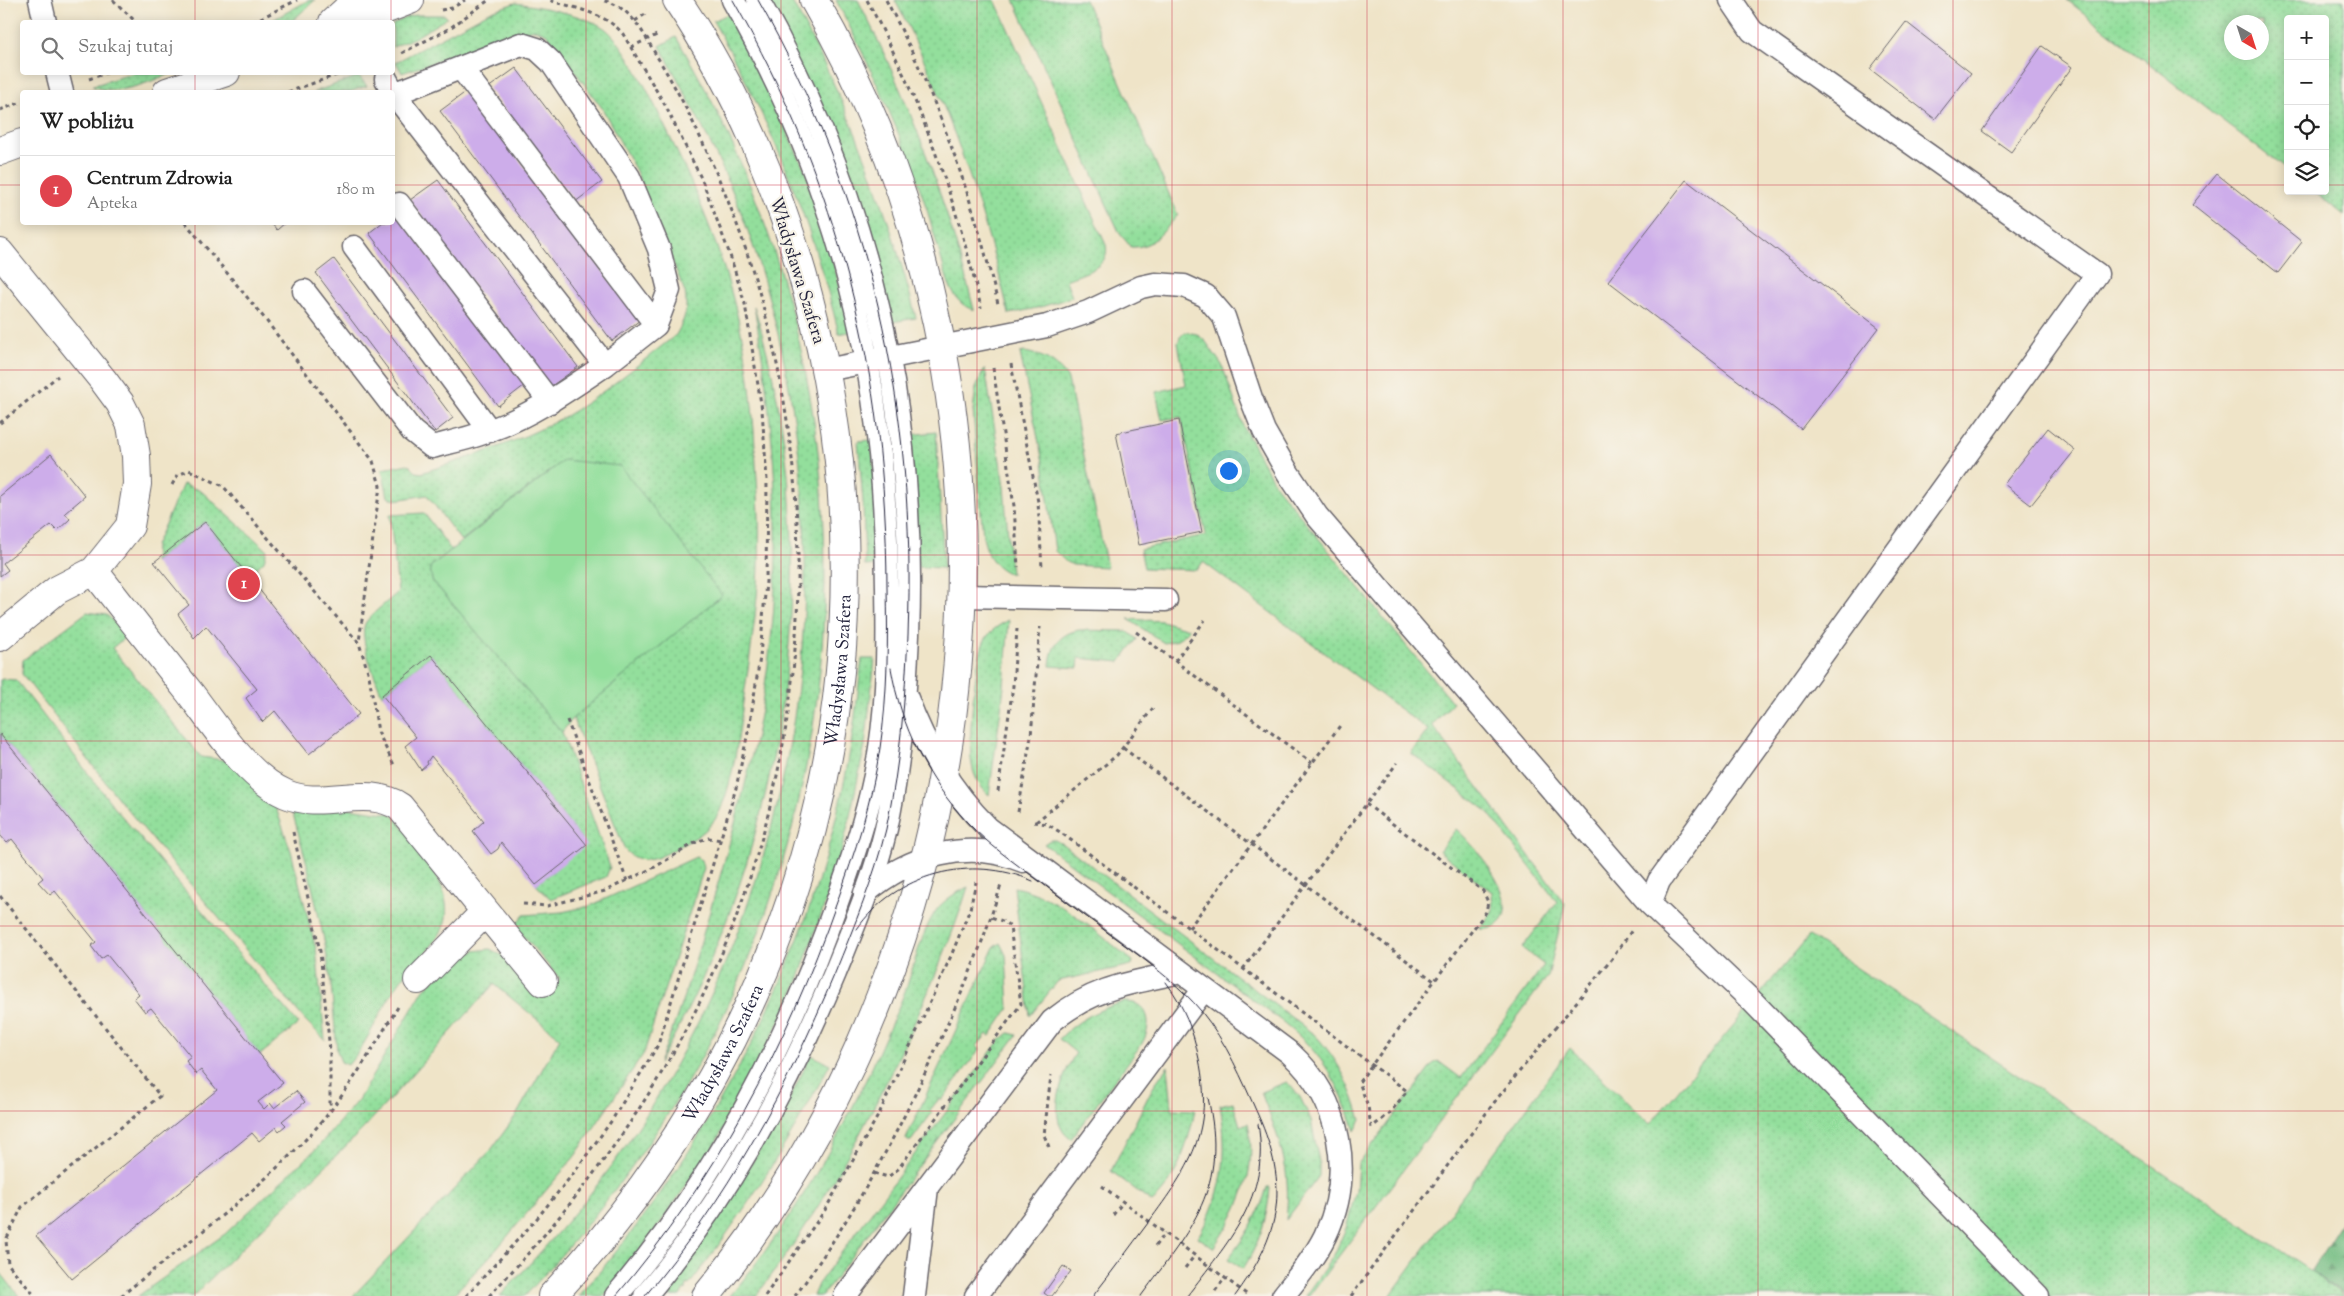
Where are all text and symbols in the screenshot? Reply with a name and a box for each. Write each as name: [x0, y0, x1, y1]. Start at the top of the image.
north arrow: [2224, 15, 2269, 60]
map controls: [2284, 15, 2329, 195]
button: +: [2284, 15, 2329, 60]
search box: [20, 20, 395, 75]
icon: search: [38, 34, 66, 62]
text: Szukaj tutaj: [78, 34, 173, 61]
button: −: [2284, 60, 2329, 105]
button: locate: [2284, 105, 2329, 150]
text: W pobliżu: [40, 108, 134, 138]
button: layers: [2284, 150, 2329, 195]
text: Centrum Zdrowia: [87, 166, 233, 193]
text: 1: [53, 179, 59, 202]
text: 180 m: [336, 179, 375, 202]
text: Apteka: [87, 193, 138, 216]
street label: Władysława Szafera: [761, 194, 831, 347]
your location: [1216, 458, 1242, 484]
pin: 1: [228, 565, 260, 603]
street label: Władysława Szafera: [819, 594, 860, 749]
street label: Władysława Szafera: [677, 981, 772, 1128]

